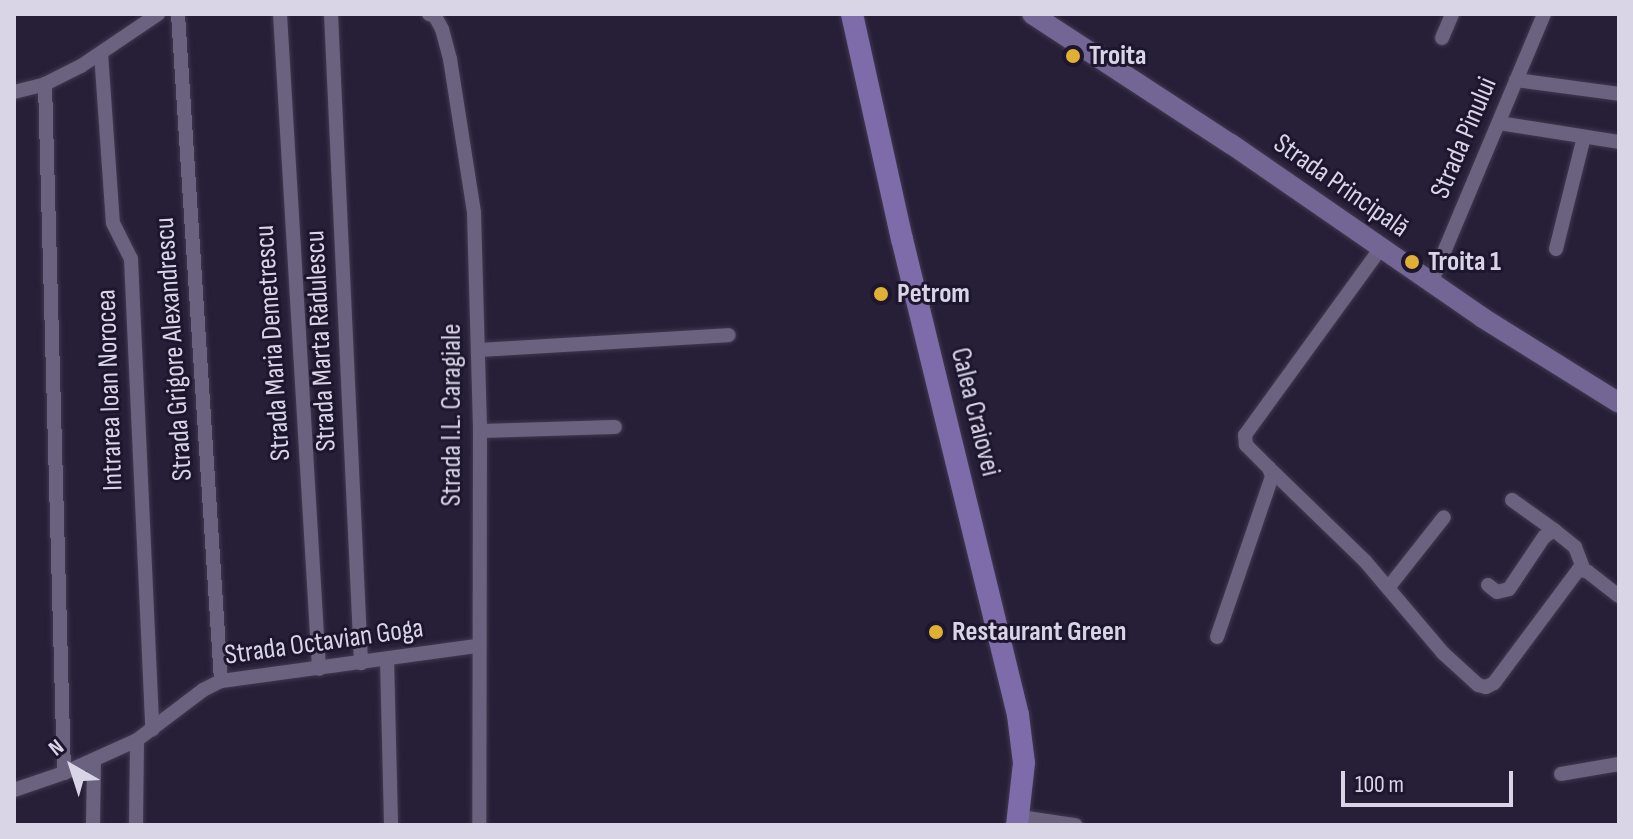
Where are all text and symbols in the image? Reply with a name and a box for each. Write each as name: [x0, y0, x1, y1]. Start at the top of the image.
place label: Troita: [1089, 39, 1147, 73]
marker: Troita: [1064, 47, 1082, 65]
street label: Strada Pinului: [1423, 72, 1505, 204]
street label: Strada Principală: [1267, 127, 1415, 245]
street label: Strada Grigore Alexandrescu: [148, 216, 200, 482]
street label: Strada Maria Demetrescu: [248, 224, 298, 462]
street label: Strada Marta Rădulescu: [298, 230, 344, 452]
place label: Troita 1: [1428, 245, 1501, 279]
marker: Troita 1: [1403, 253, 1421, 271]
place label: Petrom: [897, 277, 970, 311]
marker: Petrom: [872, 285, 890, 303]
street label: Intrarea Ioan Norocea: [90, 289, 130, 491]
street label: Strada I.L. Caragiale: [435, 324, 469, 506]
street label: Calea Craiovei: [943, 344, 1007, 480]
street label: Strada Octavian Goga: [223, 611, 425, 673]
place label: Restaurant Green: [952, 615, 1126, 649]
marker: Restaurant Green: [927, 623, 945, 641]
north arrow: [32, 727, 112, 807]
text: N: [44, 734, 70, 762]
scale bar: [1345, 755, 1517, 805]
text: 100 m: [1355, 770, 1404, 799]

